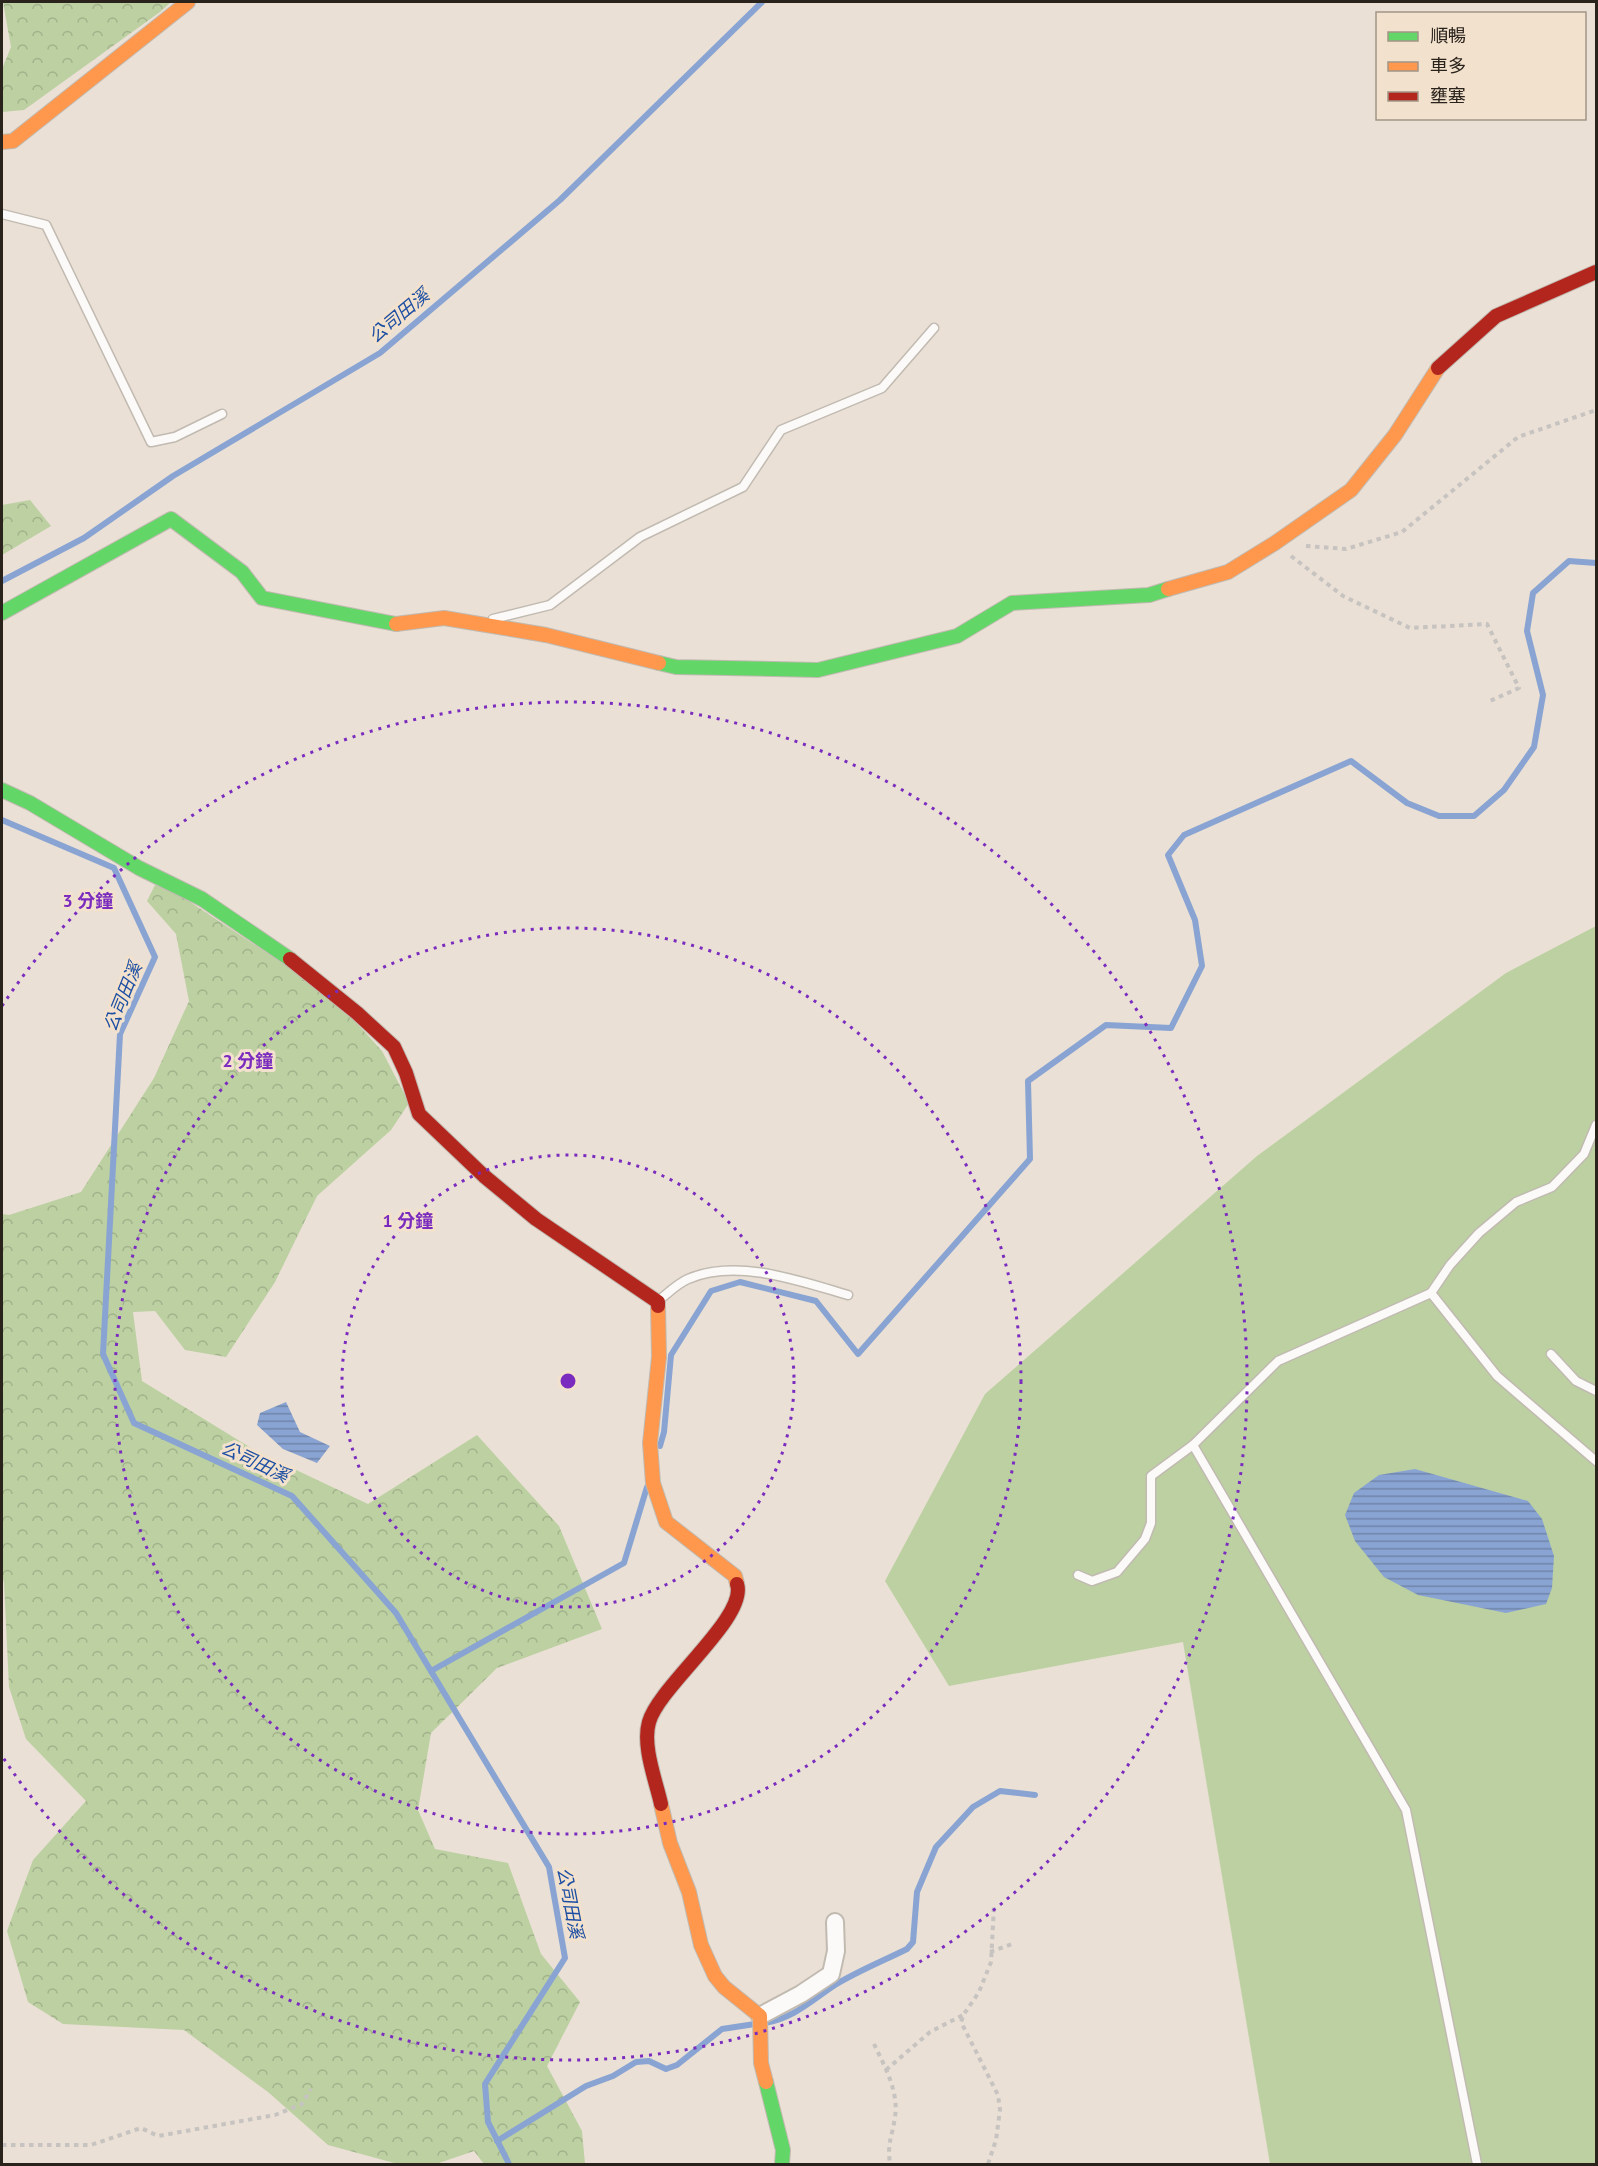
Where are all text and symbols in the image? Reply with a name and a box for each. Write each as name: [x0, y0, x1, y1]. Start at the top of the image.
legend: [1376, 12, 1586, 120]
text: 順暢: [1430, 24, 1466, 47]
text: 車多: [1430, 54, 1466, 77]
text: 壅塞: [1430, 84, 1466, 107]
water label: 公司田溪: [364, 282, 436, 348]
text: 3 分鐘: [63, 889, 113, 912]
water label: 公司田溪: [98, 956, 148, 1034]
text: 2 分鐘: [223, 1049, 273, 1072]
text: 1 分鐘: [383, 1209, 433, 1232]
centre of rings: [558, 1371, 578, 1391]
water label: 公司田溪: [218, 1436, 295, 1488]
water label: 公司田溪: [552, 1865, 589, 1943]

